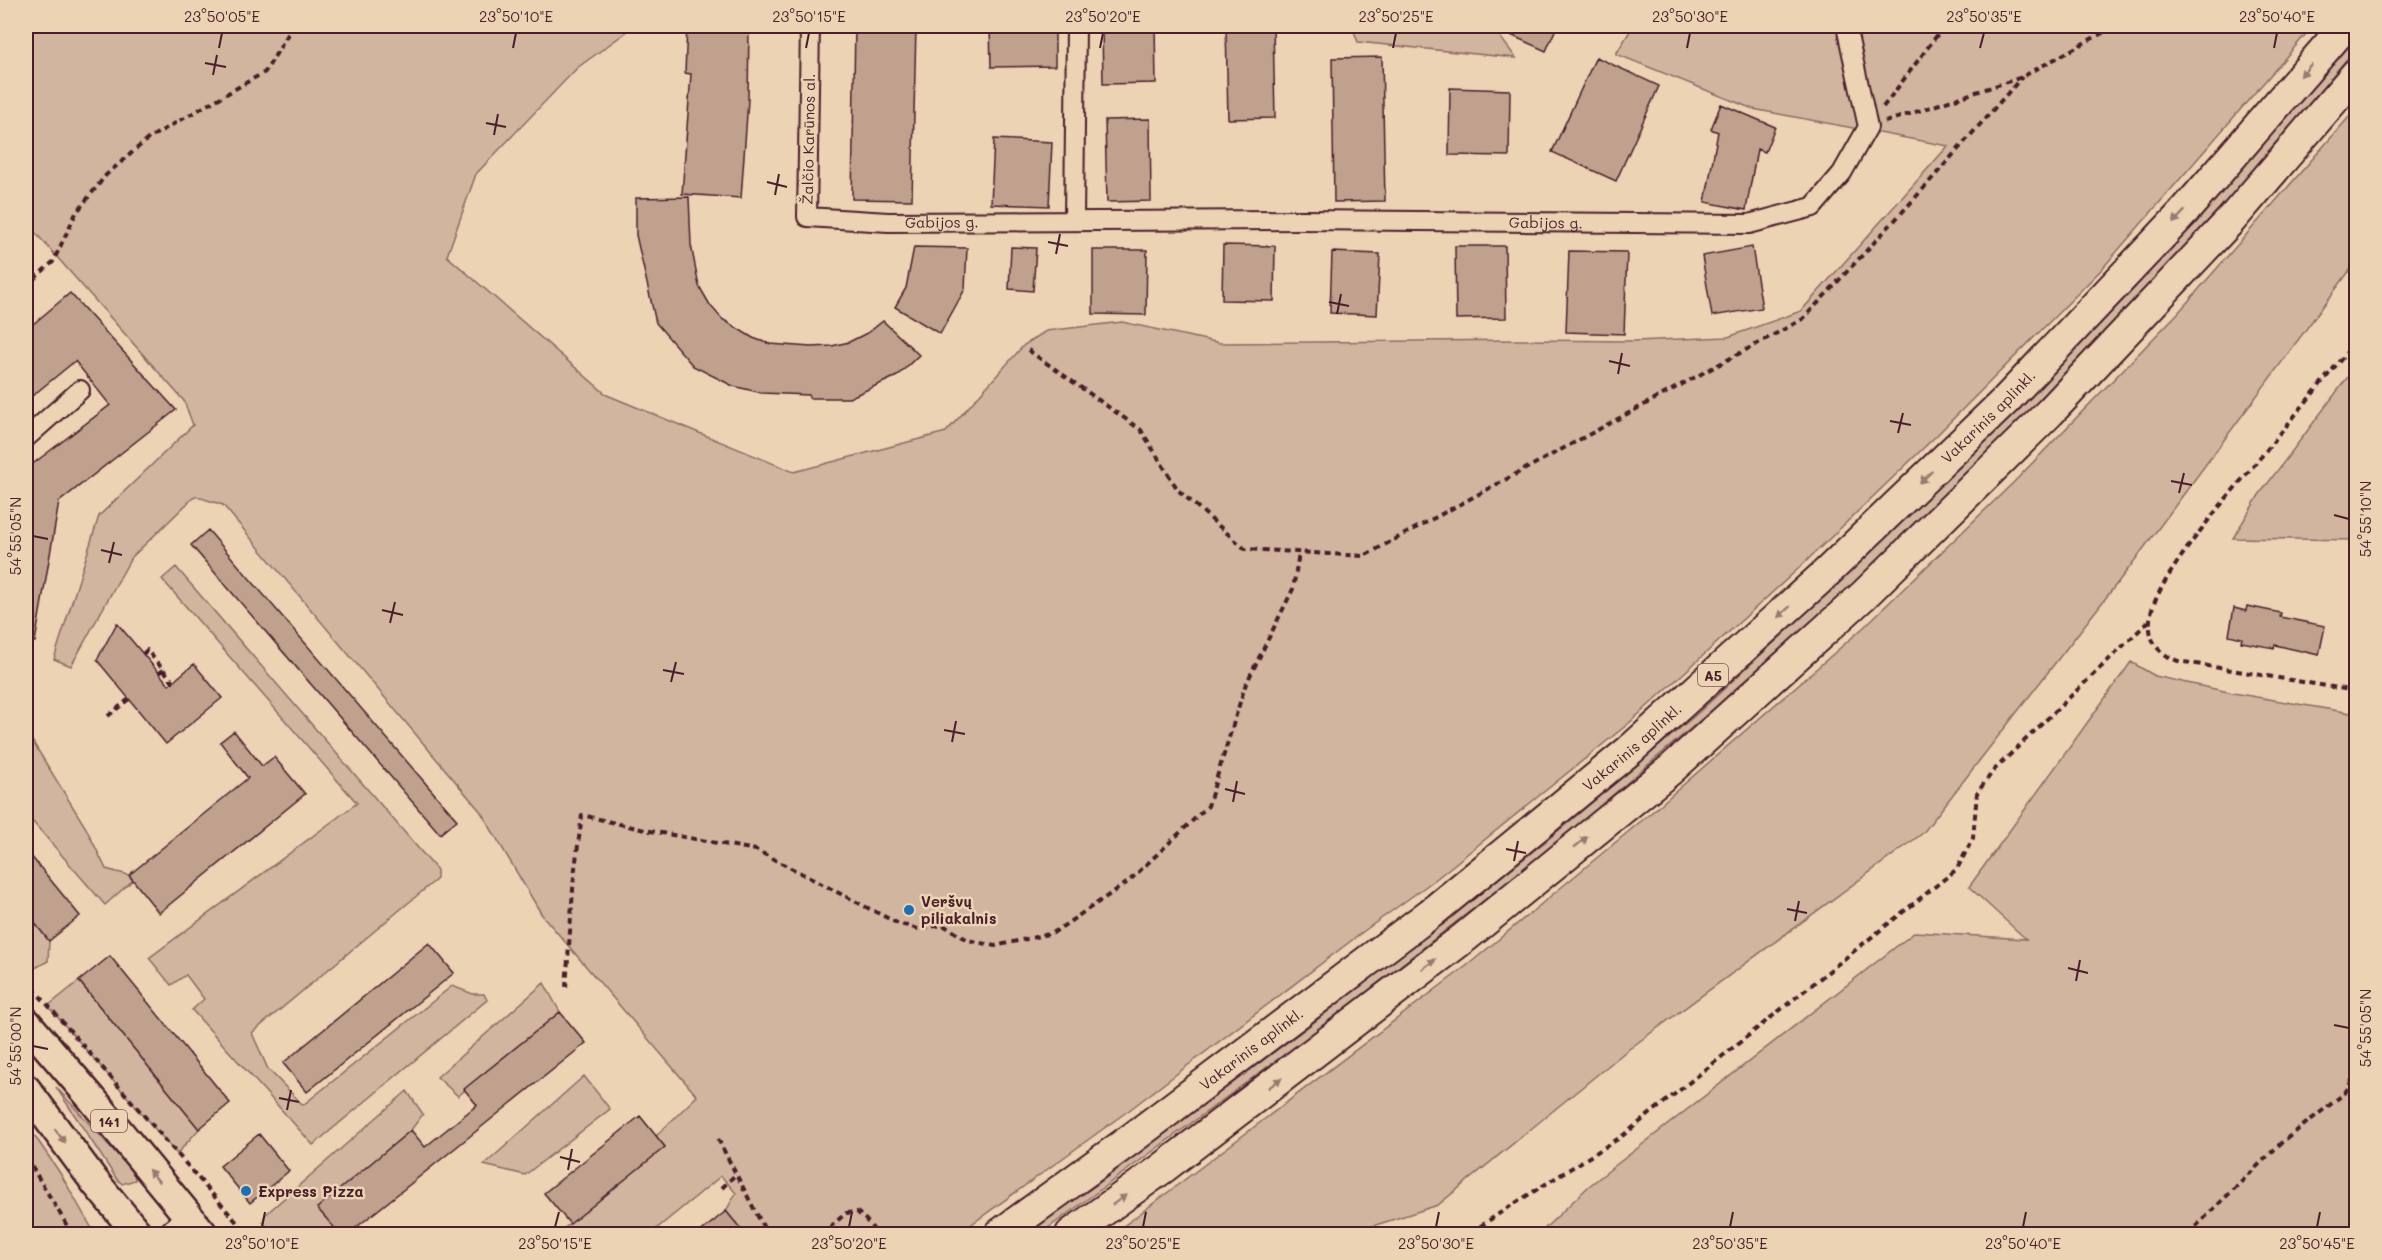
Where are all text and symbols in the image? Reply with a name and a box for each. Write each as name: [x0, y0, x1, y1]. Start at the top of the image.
text: 23°50'05"E: [184, 6, 260, 26]
text: 23°50'10"E: [479, 6, 553, 26]
text: 23°50'15"E: [772, 6, 846, 26]
text: 23°50'20"E: [1065, 6, 1141, 26]
text: 23°50'25"E: [1358, 6, 1434, 26]
text: 23°50'30"E: [1652, 6, 1728, 26]
text: 23°50'35"E: [1946, 6, 2022, 26]
text: 23°50'40"E: [2239, 6, 2315, 26]
one-way arrow: [2300, 62, 2313, 78]
street label: Žalčio Karūnos al.: [797, 73, 819, 205]
one-way arrow: [2172, 210, 2186, 225]
street label: Gabijos g.: [905, 212, 979, 232]
street label: Gabijos g.: [1509, 212, 1583, 233]
street label: Vakarinis aplinkl.: [1936, 365, 2039, 467]
one-way arrow: [1919, 470, 1933, 484]
text: 54°55'10"N: [2355, 481, 2375, 557]
text: 54°55'05"N: [5, 497, 25, 575]
one-way arrow: [1777, 605, 1792, 618]
road number: A5: [1698, 664, 1728, 686]
street label: Vakarinis aplinkl.: [1578, 699, 1686, 795]
one-way arrow: [1573, 836, 1589, 849]
place label: Veršvų piliakalnis: [921, 891, 996, 928]
marker: Veršvų piliakalnis: [902, 903, 916, 917]
one-way arrow: [1422, 959, 1437, 971]
text: 54°55'05"N: [2355, 989, 2375, 1067]
street label: Vakarinis aplinkl.: [1195, 1003, 1307, 1094]
text: 54°55'00"N: [5, 1006, 25, 1086]
one-way arrow: [1266, 1077, 1282, 1089]
road number: 141: [91, 1110, 127, 1132]
one-way arrow: [54, 1128, 66, 1143]
one-way arrow: [148, 1169, 161, 1184]
place label: Express Pizza: [258, 1181, 364, 1201]
marker: Express Pizza: [239, 1184, 253, 1198]
one-way arrow: [1110, 1194, 1126, 1206]
text: 23°50'10"E: [225, 1233, 299, 1253]
text: 23°50'15"E: [518, 1233, 592, 1253]
text: 23°50'20"E: [811, 1233, 887, 1253]
text: 23°50'25"E: [1105, 1233, 1181, 1253]
text: 23°50'30"E: [1398, 1233, 1474, 1253]
text: 23°50'35"E: [1692, 1233, 1768, 1253]
text: 23°50'40"E: [1985, 1233, 2061, 1253]
text: 23°50'45"E: [2279, 1233, 2355, 1253]

